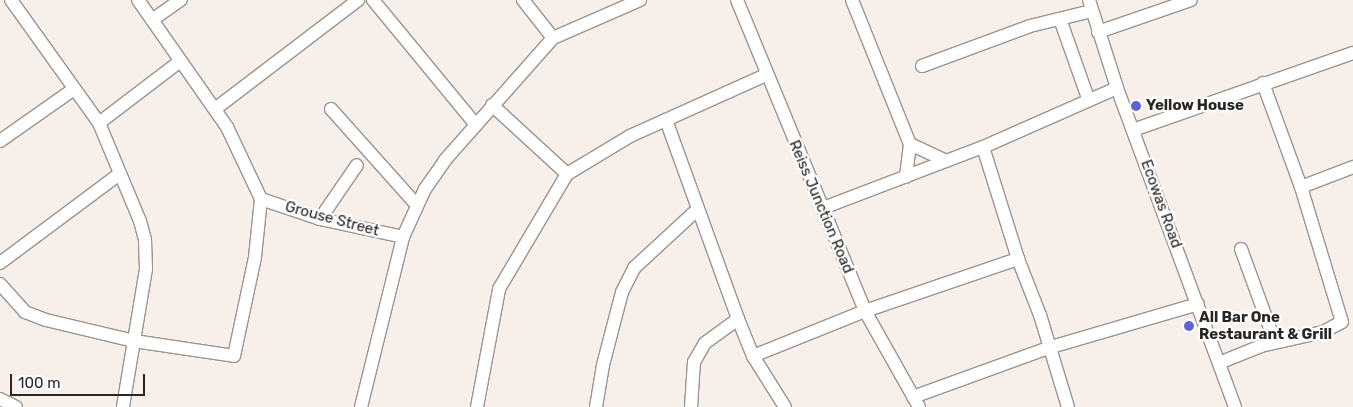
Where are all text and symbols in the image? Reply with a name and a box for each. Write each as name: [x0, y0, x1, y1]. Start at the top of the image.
place label: Yellow House: [1146, 97, 1244, 115]
marker: Yellow House: [1130, 100, 1142, 112]
street label: Reiss Junction Road: [785, 138, 857, 276]
street label: Ecowas Road: [1137, 157, 1185, 251]
street label: Grouse Street: [283, 198, 381, 240]
place label: All Bar One Restaurant & Grill: [1199, 308, 1332, 343]
marker: All Bar One Restaurant & Grill: [1183, 320, 1195, 332]
scale bar: [12, 364, 148, 396]
text: 100 m: [18, 374, 60, 392]

